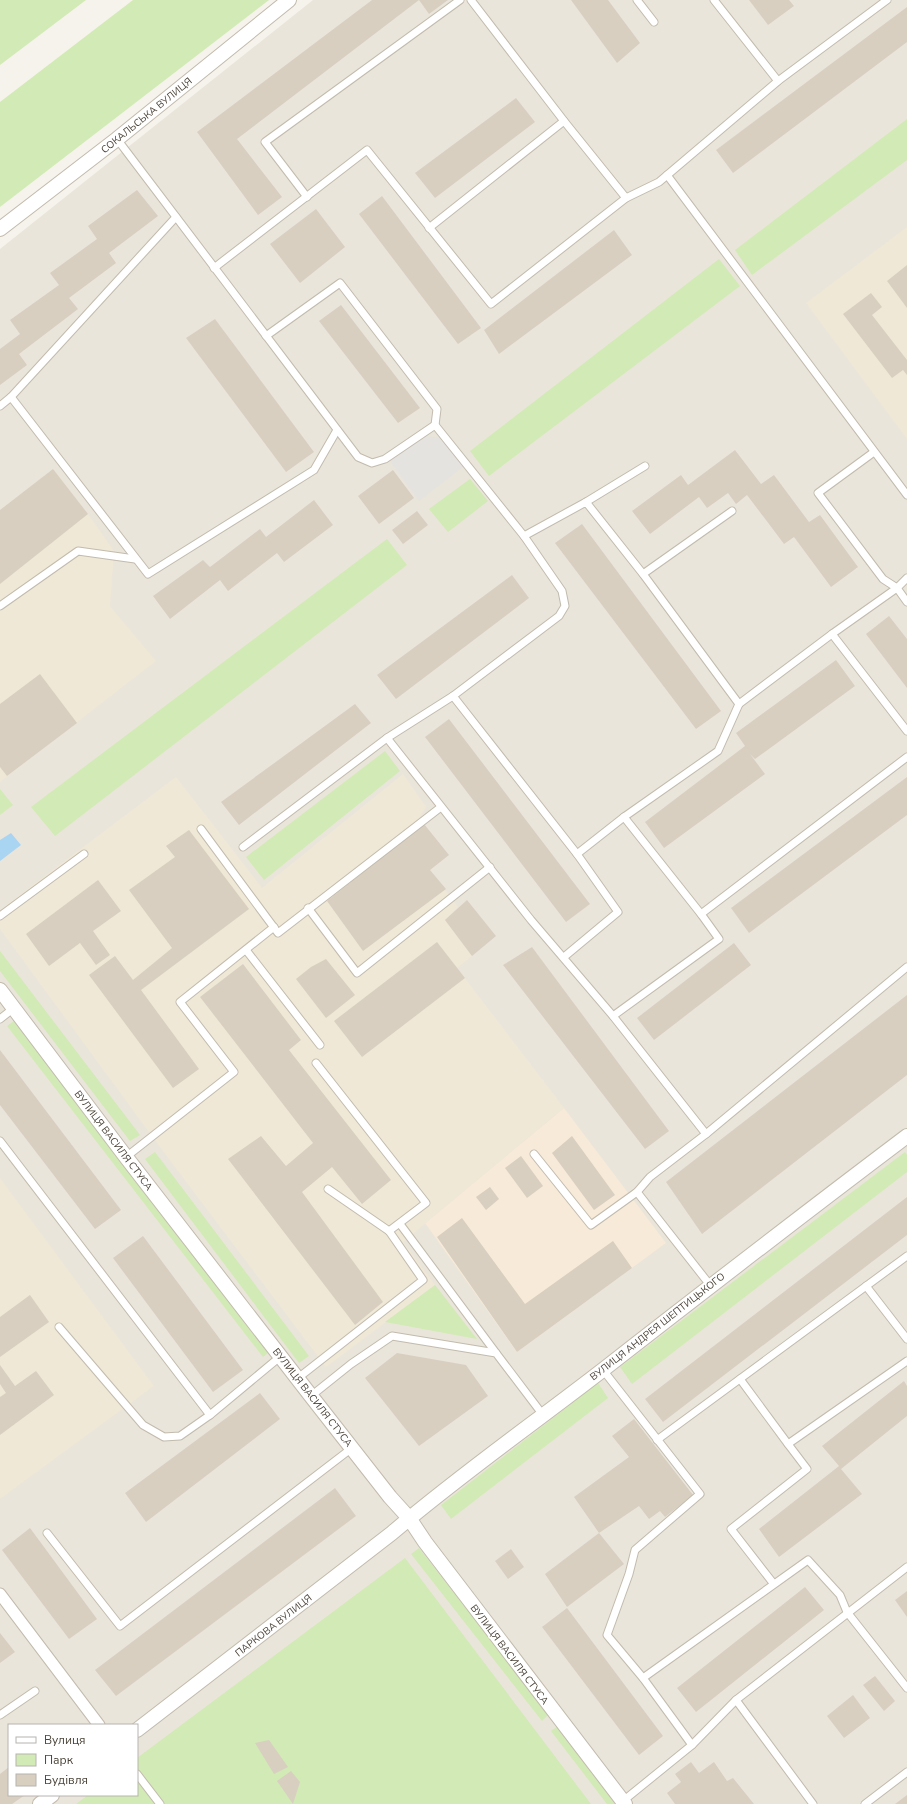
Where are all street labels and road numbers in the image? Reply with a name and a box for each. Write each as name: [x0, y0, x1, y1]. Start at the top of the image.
street label: СОКАЛЬСЬКА ВУЛИЦЯ: [98, 75, 195, 157]
street label: ВУЛИЦЯ ВАСИЛЯ СТУСА: [71, 1088, 156, 1194]
street label: ВУЛИЦЯ АНДРЕЯ ШЕПТИЦЬКОГО: [587, 1269, 728, 1384]
street label: ВУЛИЦЯ ВАСИЛЯ СТУСА: [269, 1345, 356, 1451]
street label: ПАРКОВА ВУЛИЦЯ: [232, 1591, 315, 1660]
street label: ВУЛИЦЯ ВАСИЛЯ СТУСА: [467, 1602, 552, 1708]

